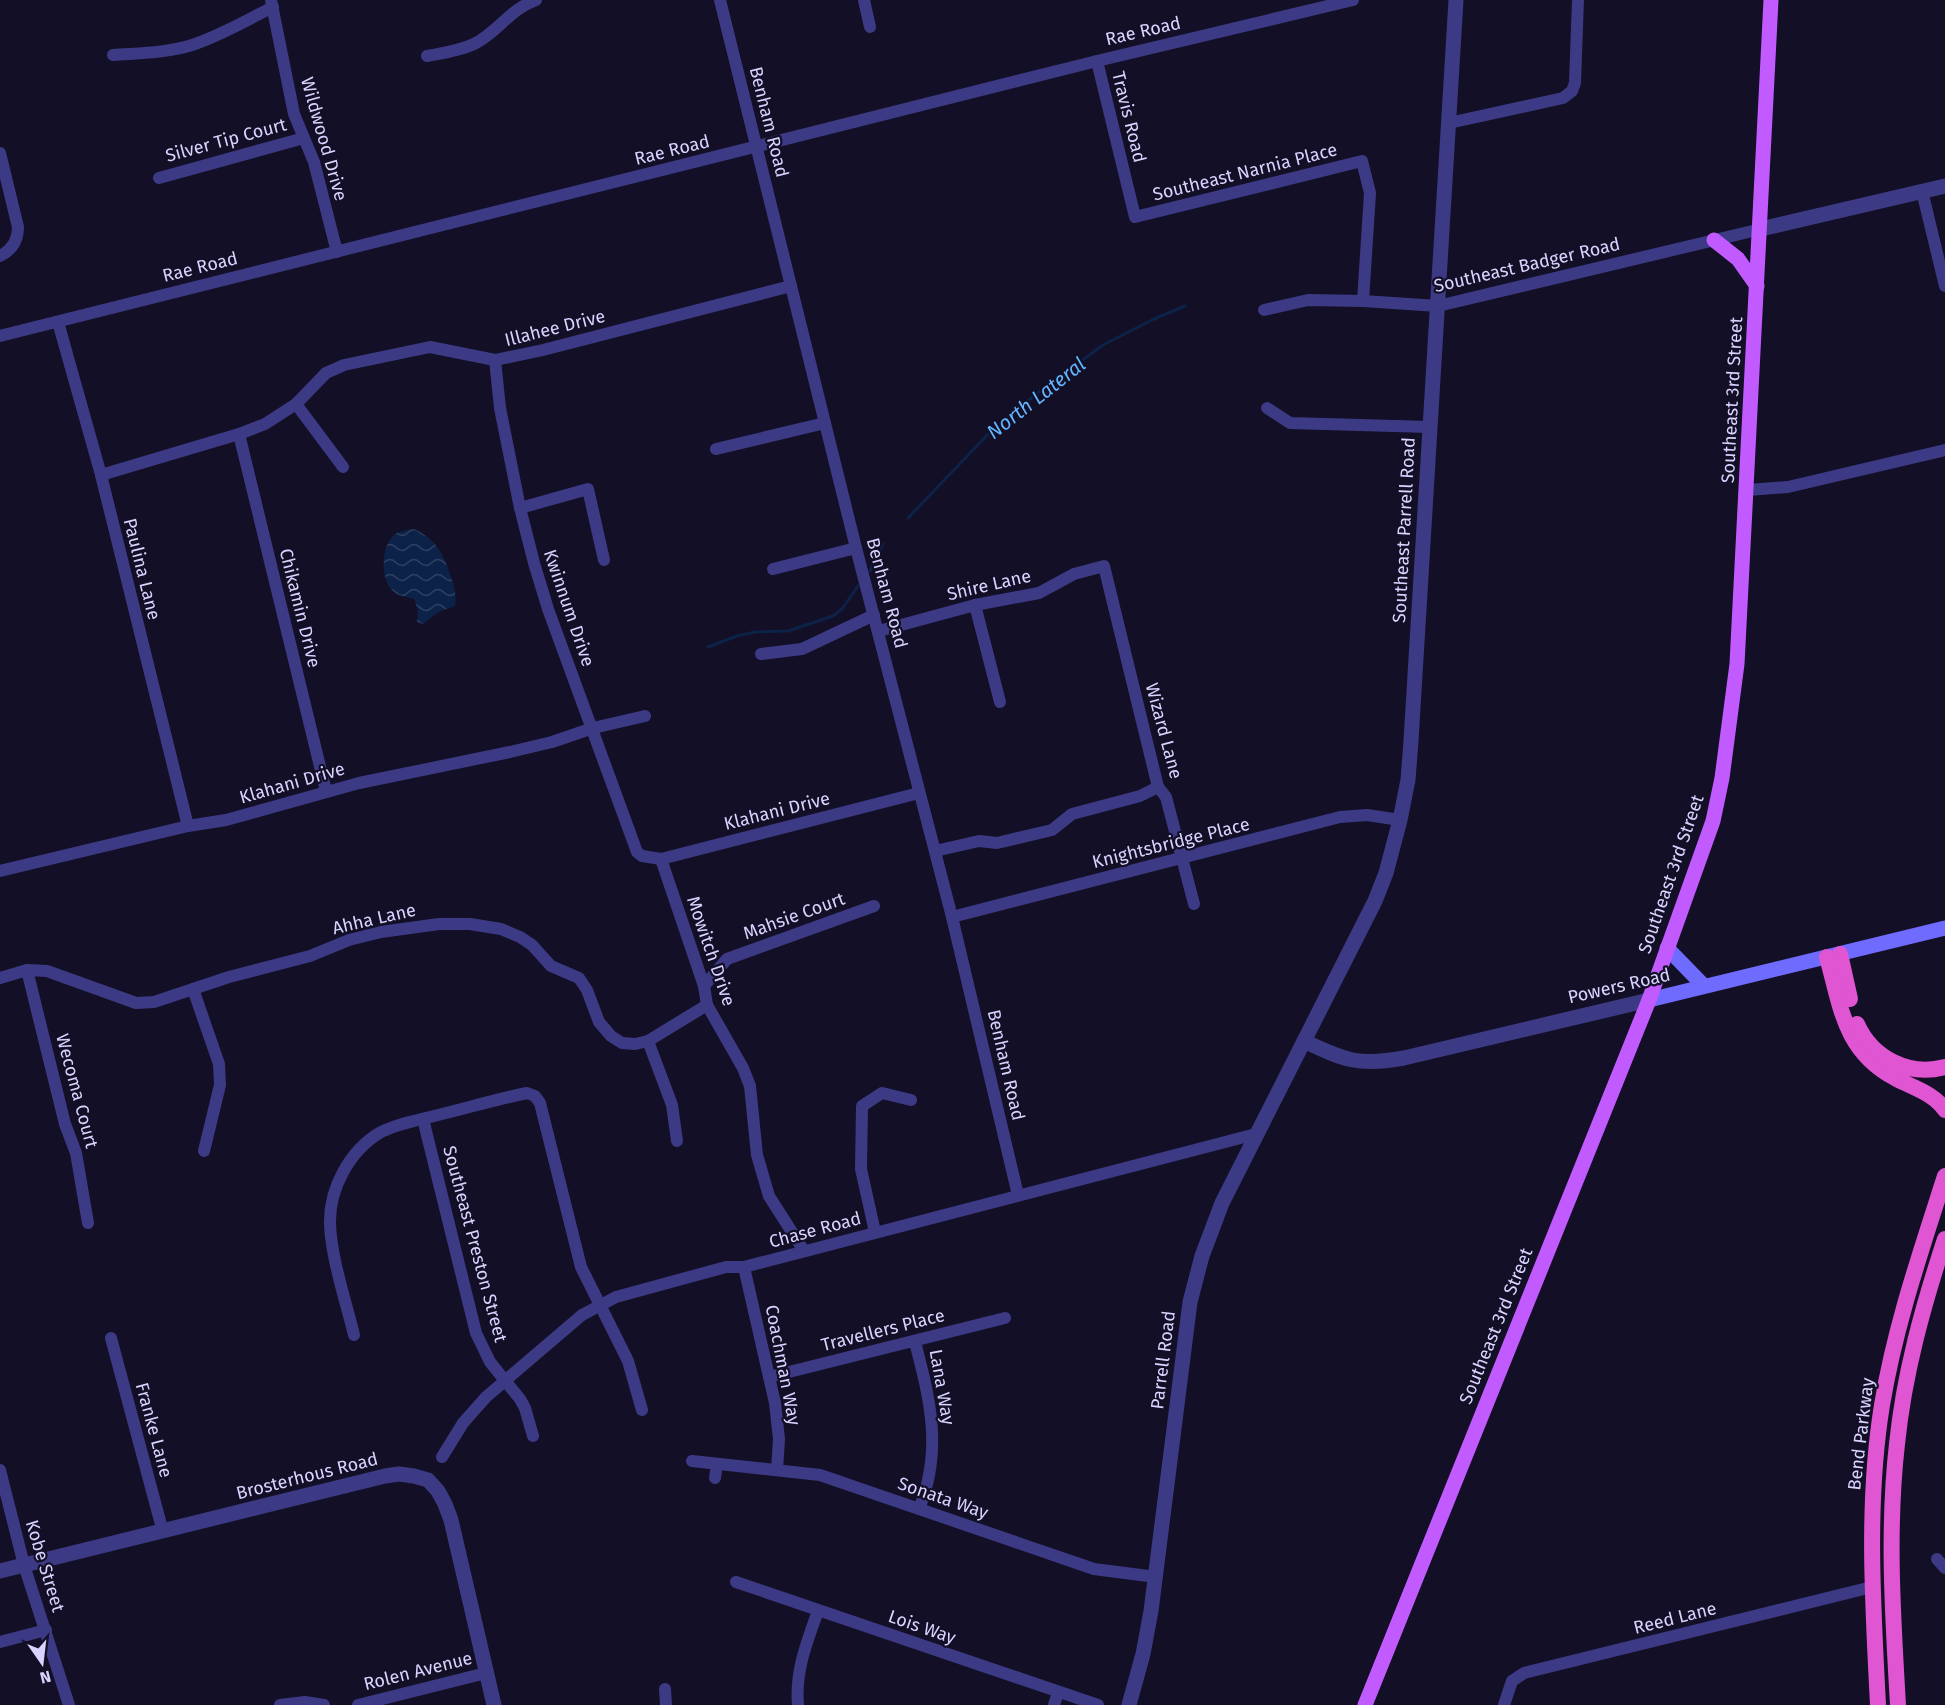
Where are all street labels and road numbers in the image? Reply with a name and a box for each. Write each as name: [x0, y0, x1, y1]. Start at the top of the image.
street label: Rae Road: [1103, 12, 1183, 50]
street label: Benham Road: [745, 64, 793, 180]
street label: Travis Road: [1107, 69, 1151, 165]
street label: Wildwood Drive: [296, 75, 352, 203]
street label: Silver Tip Court: [163, 113, 289, 167]
street label: Rae Road: [632, 130, 712, 170]
street label: Southeast Narnia Place: [1151, 138, 1339, 206]
street label: Southeast Badger Road: [1432, 233, 1622, 297]
street label: Rae Road: [160, 247, 240, 287]
street label: Illahee Drive: [503, 305, 607, 351]
street label: Southeast 3rd Street: [1717, 316, 1747, 484]
street label: Southeast Parrell Road: [1388, 437, 1420, 623]
street label: Paulina Lane: [119, 516, 165, 622]
street label: Benham Road: [862, 535, 912, 651]
street label: Chikamin Drive: [275, 546, 325, 670]
street label: Kwinnum Drive: [539, 547, 599, 669]
street label: Shire Lane: [945, 565, 1033, 605]
street label: Wizard Lane: [1141, 681, 1187, 781]
street label: Klahani Drive: [237, 757, 347, 809]
street label: Klahani Drive: [722, 787, 832, 835]
street label: Southeast 3rd Street: [1633, 791, 1709, 956]
street label: Knightsbridge Place: [1090, 813, 1252, 873]
street label: Mahsie Court: [740, 887, 848, 945]
street label: Mowitch Drive: [682, 893, 740, 1009]
street label: Ahha Lane: [330, 899, 418, 939]
street label: Powers Road: [1566, 964, 1672, 1008]
street label: Benham Road: [983, 1007, 1029, 1123]
street label: Wecoma Court: [51, 1031, 103, 1151]
street label: Southeast Preston Street: [438, 1143, 512, 1345]
street label: Chase Road: [766, 1207, 864, 1253]
street label: Southeast 3rd Street: [1455, 1244, 1538, 1407]
street label: Coachman Way: [761, 1303, 805, 1427]
street label: Travellers Place: [819, 1304, 947, 1356]
street label: Parrell Road: [1146, 1309, 1180, 1411]
street label: Lana Way: [925, 1347, 959, 1427]
street label: Bend Parkway: [1843, 1376, 1879, 1492]
street label: Franke Lane: [131, 1380, 177, 1480]
street label: Brosterhous Road: [234, 1448, 380, 1504]
street label: Sonata Way: [895, 1472, 991, 1524]
street label: Kobe Street: [21, 1517, 70, 1615]
street label: Reed Lane: [1631, 1597, 1719, 1639]
street label: Lois Way: [885, 1605, 959, 1649]
street label: Rolen Avenue: [361, 1647, 475, 1695]

